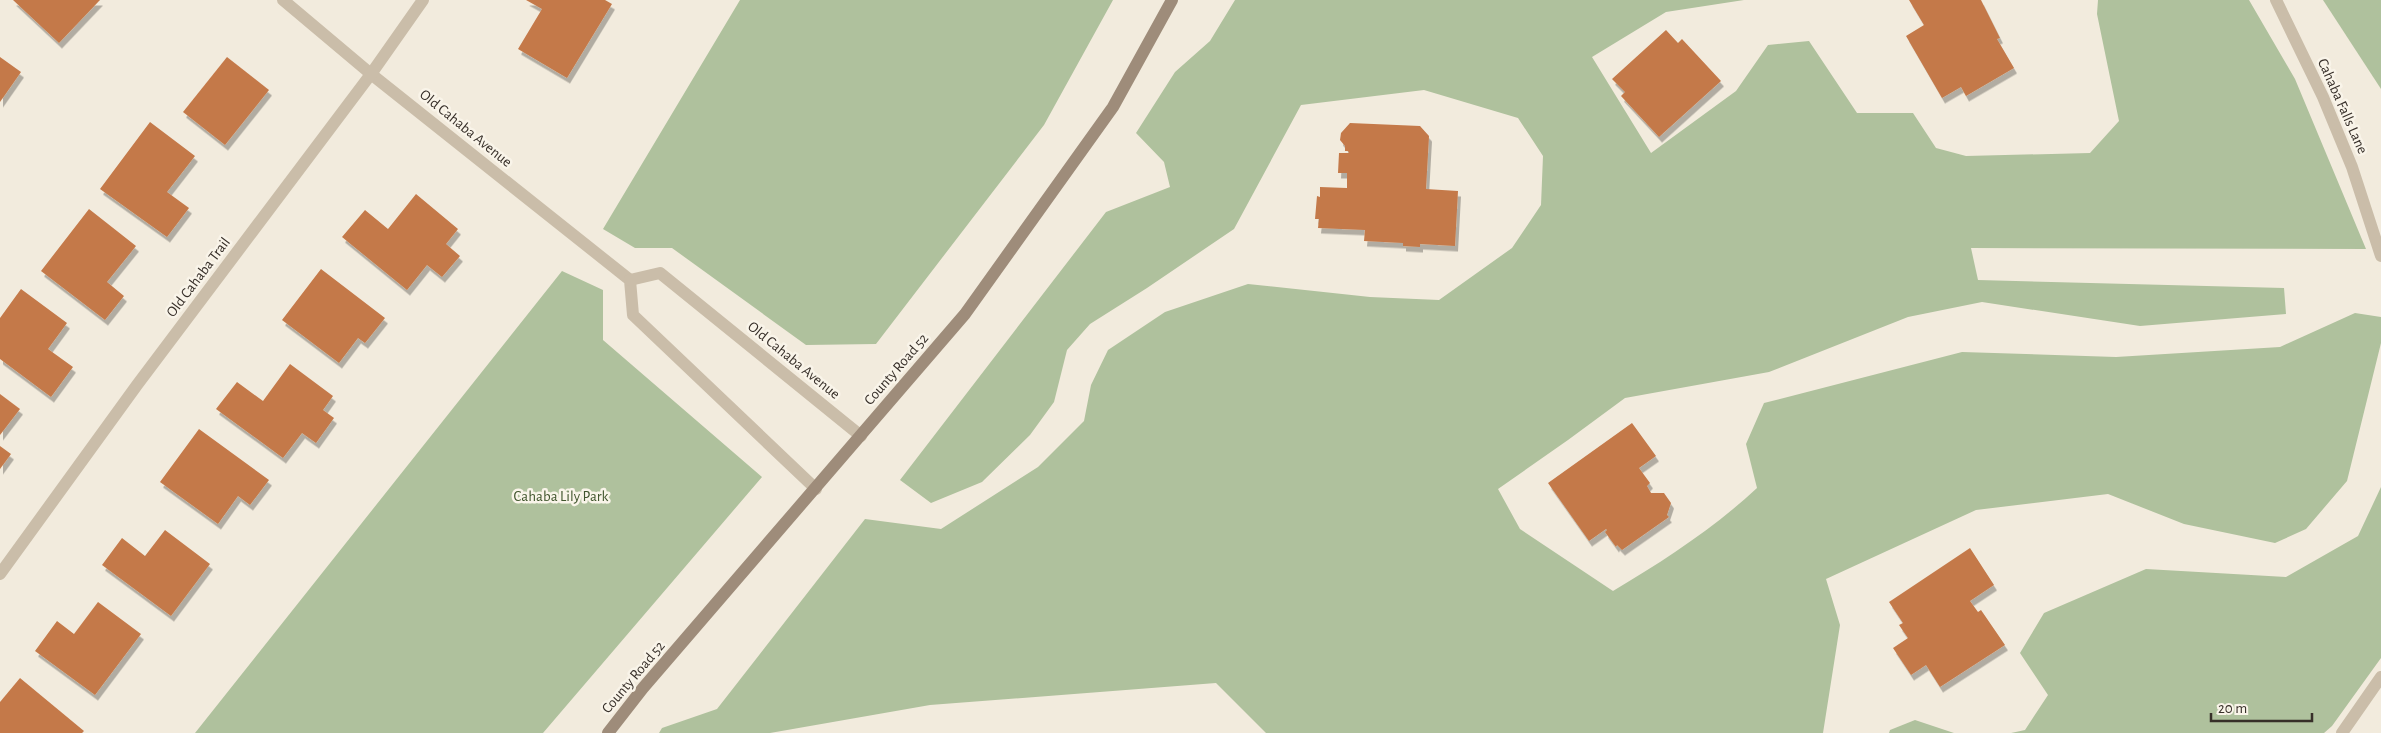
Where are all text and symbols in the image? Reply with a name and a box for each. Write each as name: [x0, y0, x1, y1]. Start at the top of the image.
street label: Cahaba Falls Lane: [2315, 56, 2370, 156]
street label: Old Cahaba Avenue: [417, 87, 515, 170]
street label: Old Cahaba Trail: [164, 235, 233, 320]
street label: Old Cahaba Avenue: [745, 319, 843, 402]
street label: County Road 52: [861, 331, 931, 408]
park label: Cahaba Lily Park: [514, 489, 609, 504]
street label: County Road 52: [599, 638, 668, 716]
scale bar: [2211, 690, 2312, 722]
text: 20 m: [2218, 701, 2247, 716]

